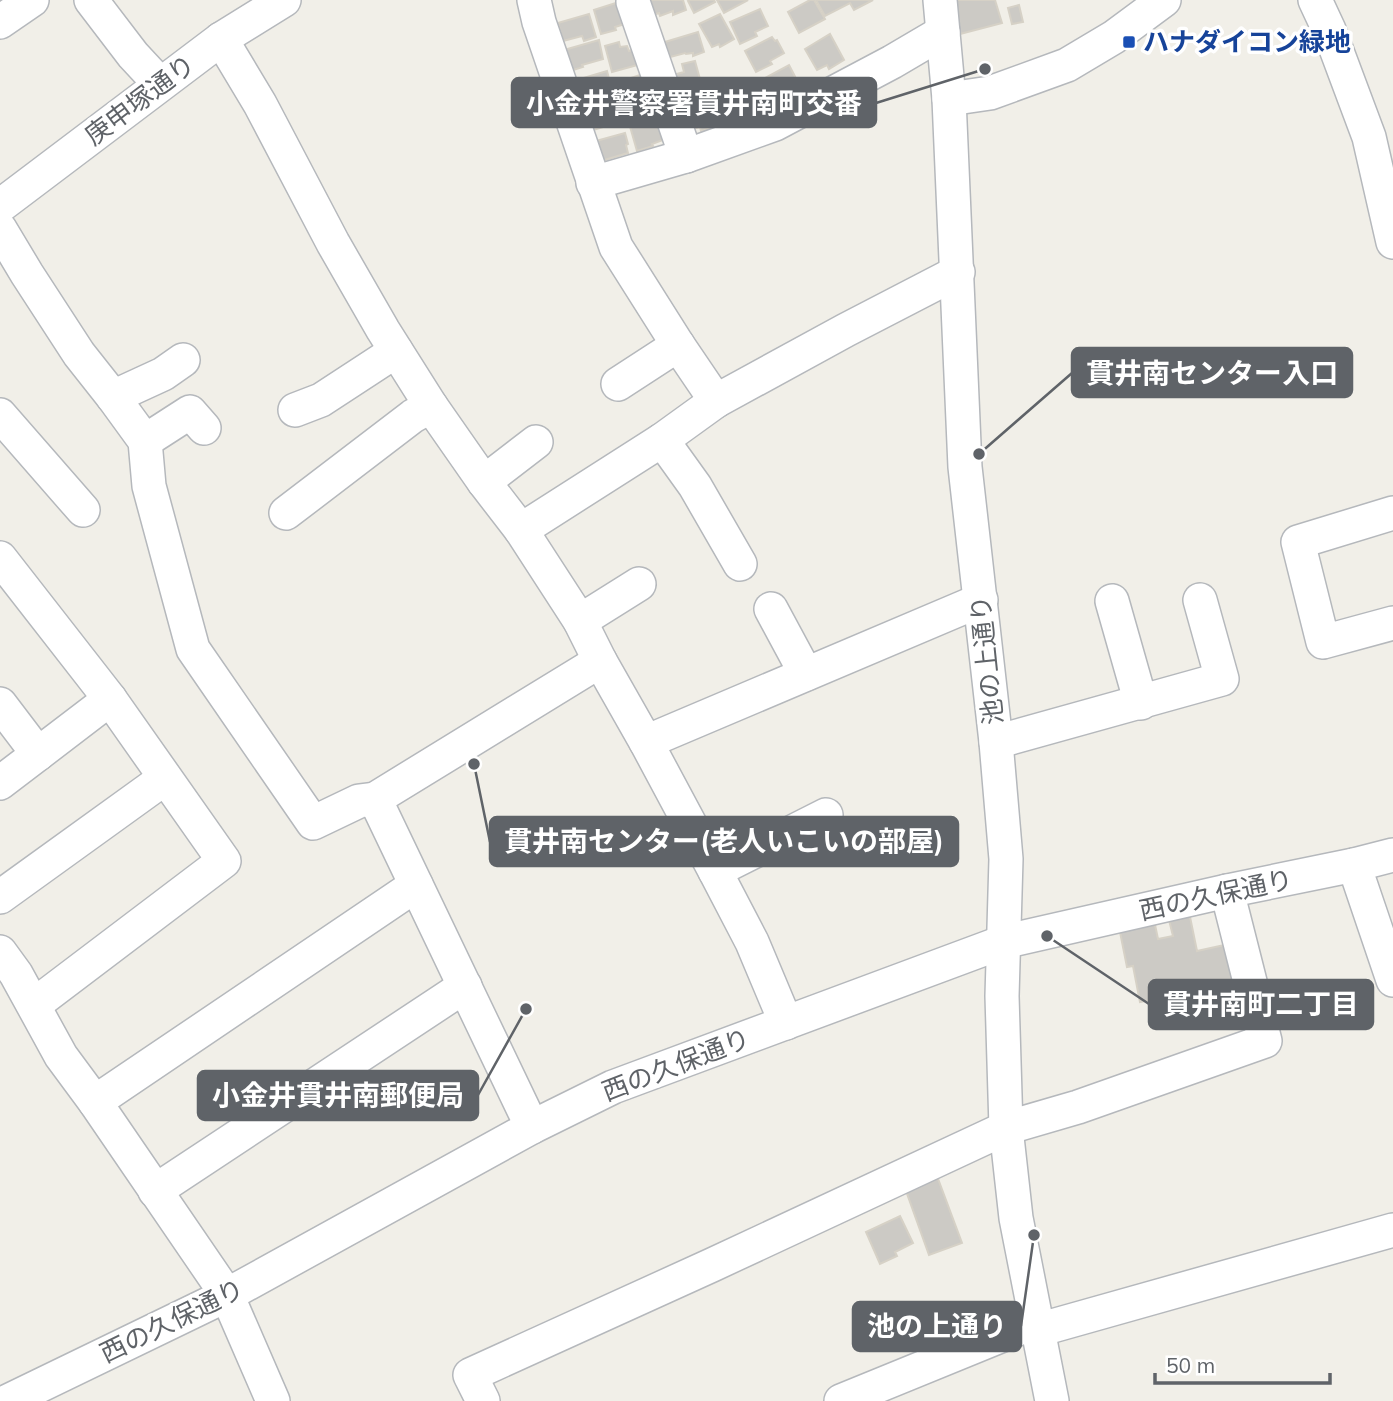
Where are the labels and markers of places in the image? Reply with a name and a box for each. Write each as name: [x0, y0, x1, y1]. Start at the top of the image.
place label: ハナダイコン緑地: [1143, 25, 1351, 58]
marker: ハナダイコン緑地: [1121, 34, 1137, 50]
callout: 小金井警察署貫井南町交番: [512, 78, 876, 127]
callout: 貫井南センター入口: [1072, 348, 1352, 397]
callout: 貫井南センター(老人いこいの部屋): [490, 817, 958, 866]
callout: 貫井南町二丁目: [1149, 980, 1373, 1029]
callout: 小金井貫井南郵便局: [198, 1071, 478, 1120]
callout: 池の上通り: [853, 1302, 1021, 1351]

